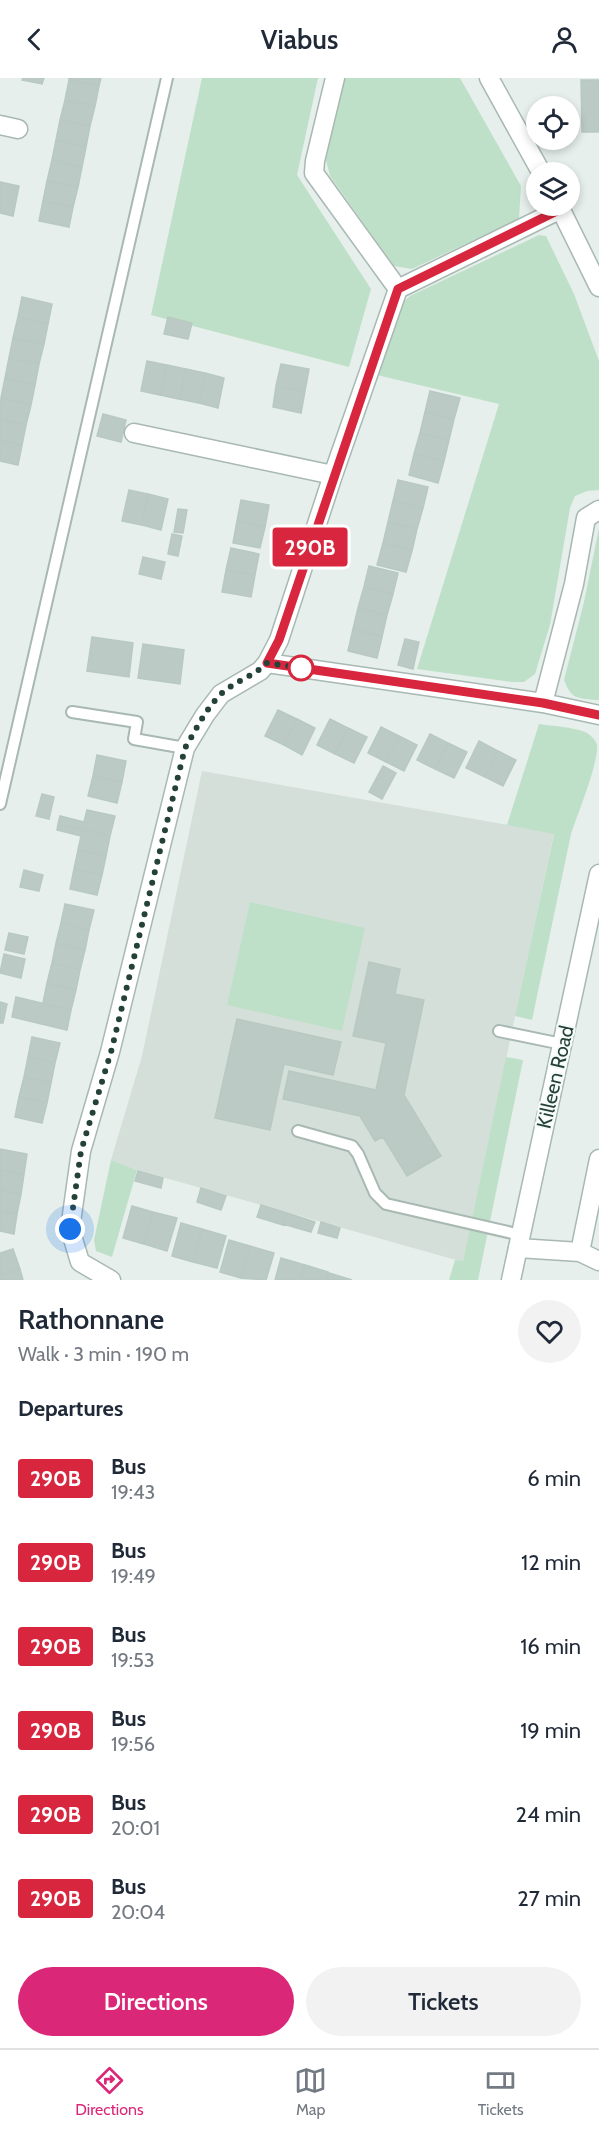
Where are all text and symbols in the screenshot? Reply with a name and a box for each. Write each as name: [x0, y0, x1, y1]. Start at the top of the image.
icon: back: [18, 23, 51, 56]
text: Viabus: [261, 23, 338, 56]
icon: person: [548, 23, 581, 56]
map controls: [526, 96, 580, 216]
button: locate: [526, 96, 580, 150]
button: layers: [526, 162, 580, 216]
line badge: 290B: [268, 528, 352, 566]
text: 290B: [285, 535, 335, 560]
unlabelled marker: [288, 655, 314, 681]
street label: Killeen Road: [532, 1023, 578, 1131]
your location: [55, 1214, 85, 1244]
button: heart: [518, 1300, 581, 1363]
text: Rathonnane: [18, 1302, 164, 1336]
text: Walk · 3 min · 190 m: [18, 1342, 189, 1366]
text: Departures: [18, 1395, 123, 1422]
text: Bus: [111, 1453, 146, 1480]
text: 6 min: [527, 1465, 581, 1492]
text: 290B: [30, 1466, 81, 1491]
text: 19:43: [111, 1480, 155, 1504]
text: Bus: [111, 1537, 146, 1564]
text: 12 min: [521, 1549, 581, 1576]
text: 290B: [30, 1550, 81, 1575]
text: 19:49: [111, 1564, 156, 1588]
text: Bus: [111, 1621, 146, 1648]
text: 16 min: [520, 1633, 581, 1660]
text: 290B: [30, 1634, 81, 1659]
text: 19:53: [111, 1648, 155, 1672]
text: Bus: [111, 1705, 146, 1732]
text: 19 min: [520, 1717, 581, 1744]
text: 290B: [30, 1718, 81, 1743]
text: 19:56: [111, 1732, 155, 1756]
text: Bus: [111, 1789, 146, 1816]
text: 24 min: [516, 1801, 581, 1828]
text: 290B: [30, 1802, 81, 1827]
text: 20:01: [111, 1816, 160, 1840]
text: Bus: [111, 1873, 146, 1900]
text: 27 min: [517, 1885, 581, 1912]
text: 290B: [30, 1886, 81, 1911]
text: 20:04: [111, 1900, 165, 1924]
button: Directions: [18, 1967, 294, 2036]
button: Tickets: [306, 1967, 581, 2036]
tab: Directions: [75, 2064, 144, 2119]
tab: Map: [294, 2064, 327, 2119]
tab: Tickets: [478, 2064, 524, 2119]

